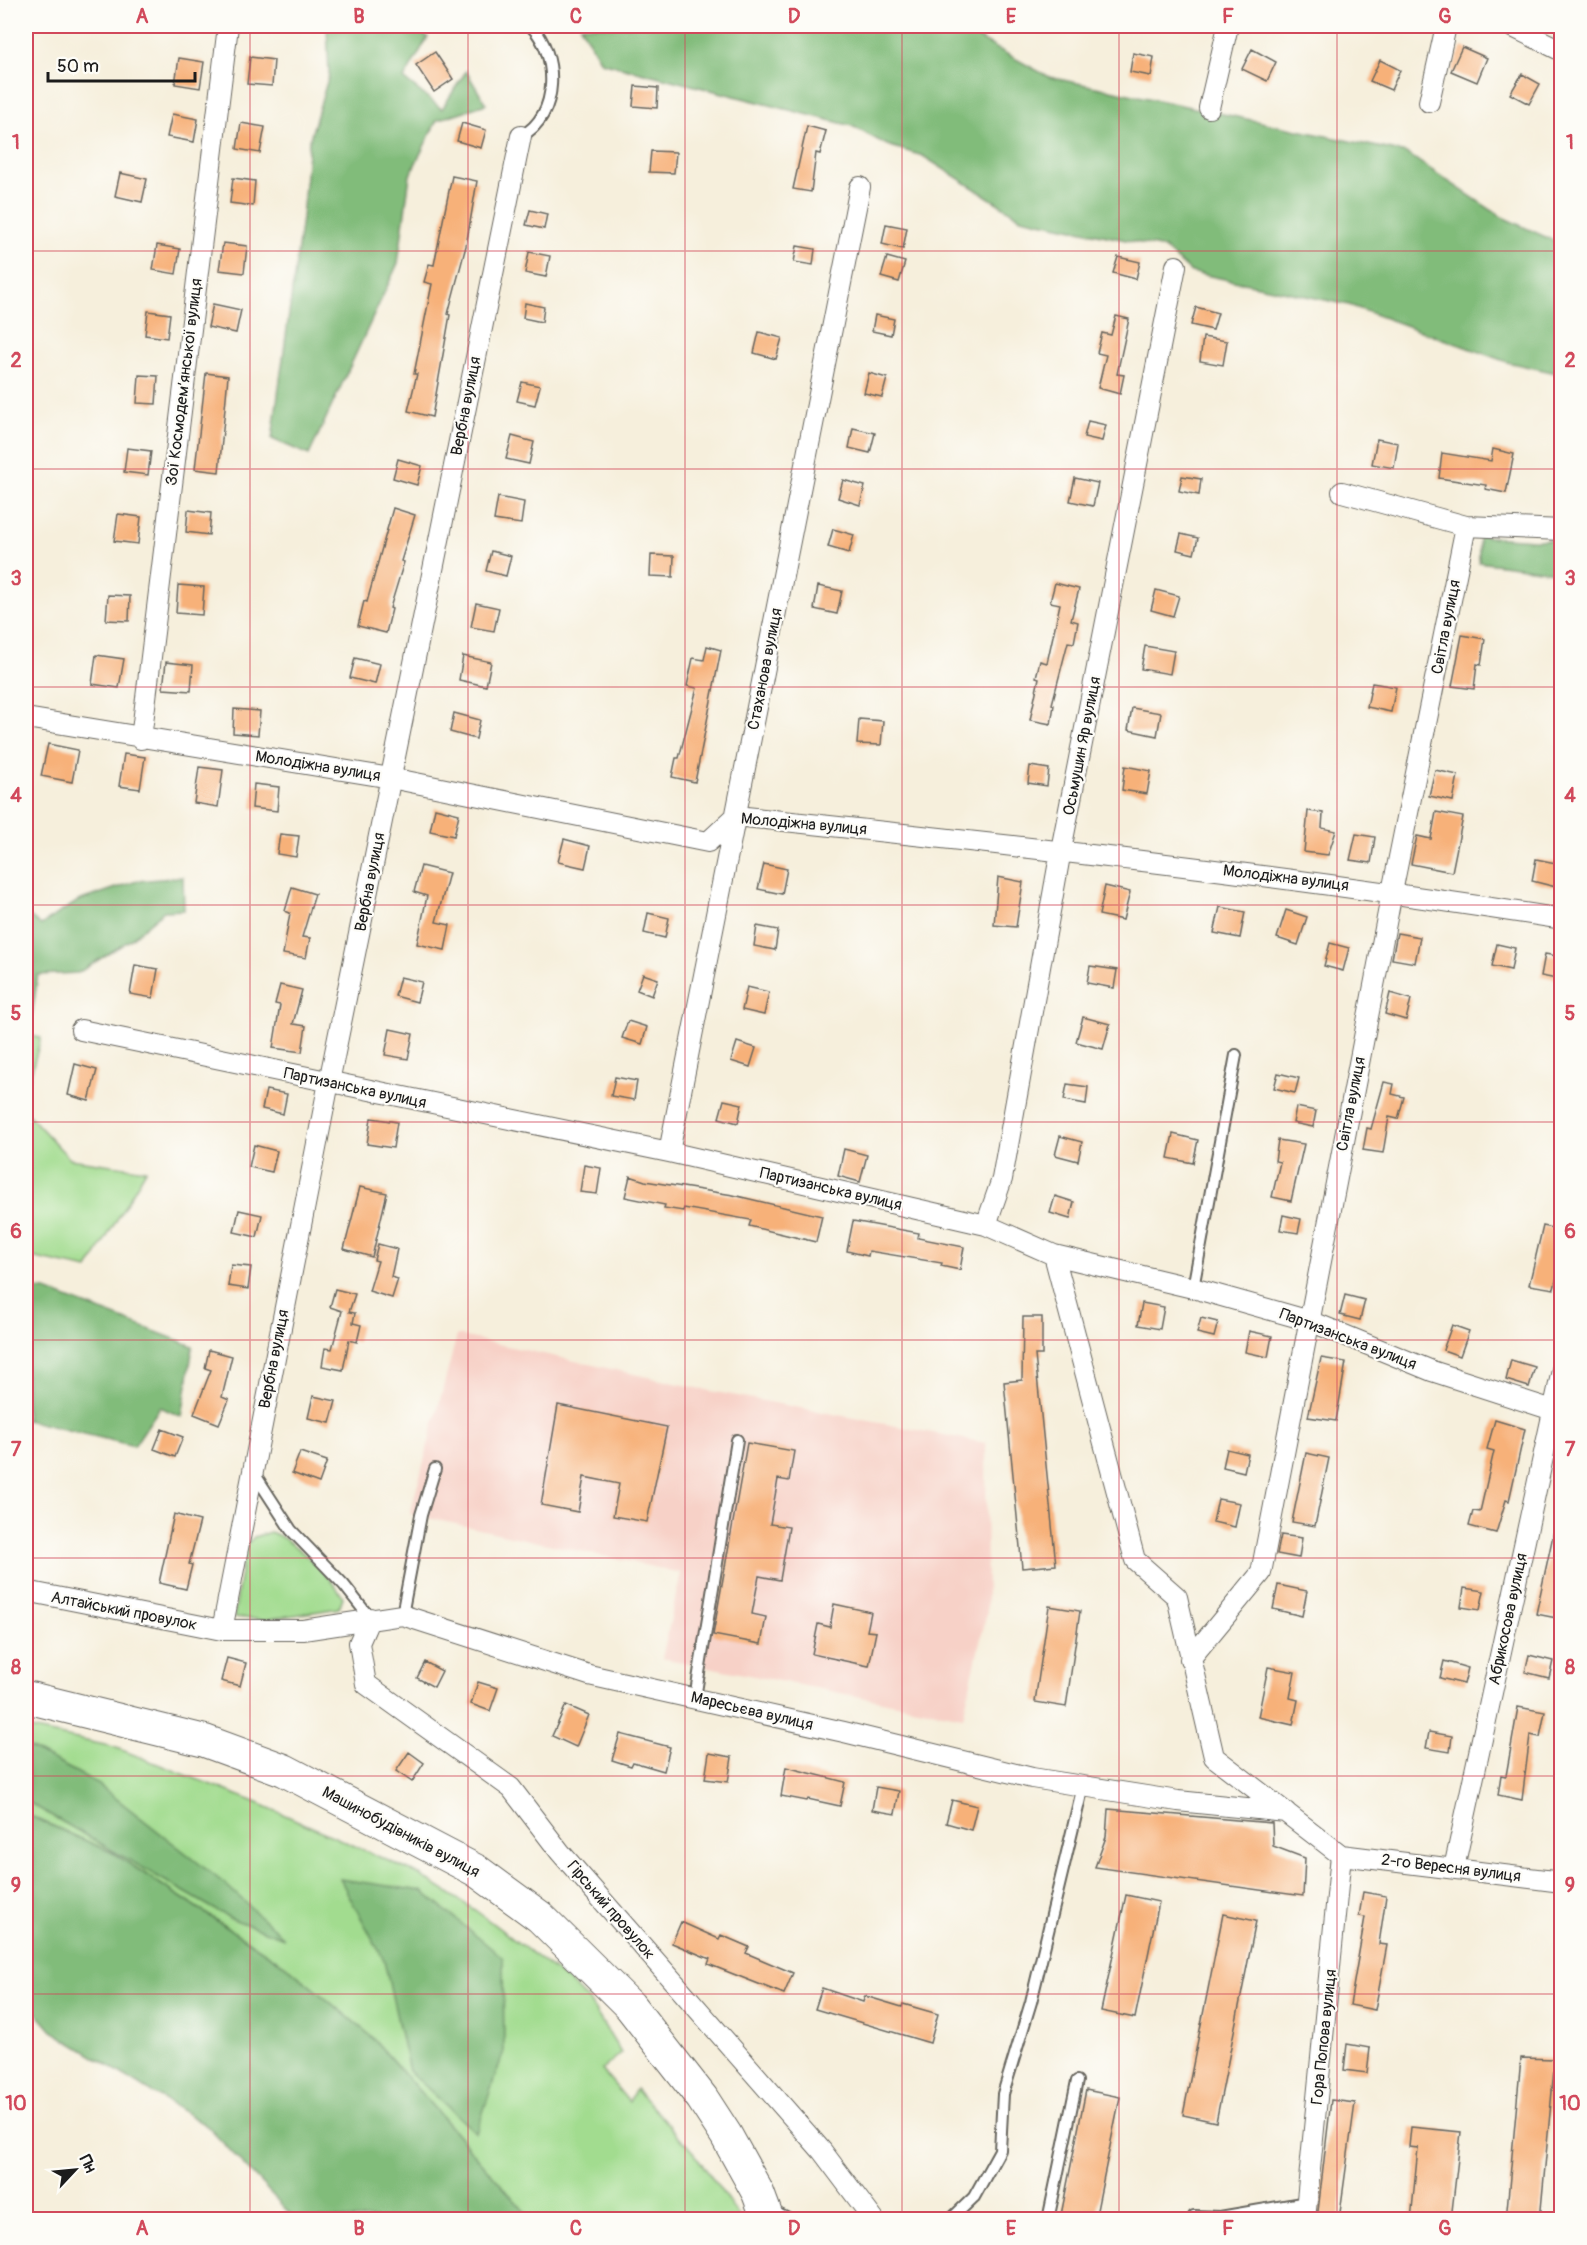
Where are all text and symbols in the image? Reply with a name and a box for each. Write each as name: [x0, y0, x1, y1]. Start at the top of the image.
text: A: [136, 4, 149, 29]
text: B: [353, 4, 365, 29]
text: C: [570, 4, 582, 29]
text: D: [788, 4, 801, 29]
text: E: [1006, 4, 1017, 29]
text: F: [1222, 4, 1234, 29]
text: G: [1438, 4, 1452, 29]
scale bar: [48, 45, 195, 83]
text: 50 m: [57, 55, 99, 78]
text: 1: [12, 130, 20, 155]
text: 1: [1566, 130, 1574, 155]
street label: Зої Космодем’янської вулиця: [161, 277, 207, 487]
text: 2: [10, 348, 22, 373]
text: 2: [1564, 348, 1576, 373]
street label: Вербна вулиця: [447, 355, 485, 457]
text: 3: [10, 566, 22, 591]
text: 3: [1564, 566, 1576, 591]
street label: Світла вулиця: [1427, 578, 1465, 676]
street label: Стаханова вулиця: [743, 606, 787, 732]
street label: Осьмушин Яр вулиця: [1059, 675, 1105, 817]
street label: Молодіжна вулиця: [254, 746, 382, 786]
text: 4: [10, 783, 22, 808]
text: 4: [1564, 783, 1576, 808]
street label: Молодіжна вулиця: [740, 809, 868, 839]
street label: Вербна вулиця: [351, 831, 389, 933]
street label: Молодіжна вулиця: [1222, 860, 1350, 896]
text: 5: [11, 1001, 22, 1026]
text: 5: [1565, 1001, 1576, 1026]
street label: Світла вулиця: [1332, 1055, 1370, 1153]
street label: Партизанська вулиця: [282, 1063, 428, 1113]
street label: Партизанська вулиця: [758, 1163, 904, 1215]
text: 6: [10, 1219, 22, 1244]
text: 6: [1564, 1219, 1576, 1244]
street label: Партизанська вулиця: [1277, 1304, 1419, 1374]
street label: Вербна вулиця: [255, 1308, 293, 1410]
text: 7: [11, 1437, 22, 1462]
text: 7: [1565, 1437, 1576, 1462]
street label: Абрикосова вулиця: [1484, 1551, 1532, 1687]
street label: Алтайський провулок: [49, 1587, 199, 1635]
text: 8: [11, 1655, 21, 1680]
text: 8: [1565, 1655, 1575, 1680]
street label: Маресьєва вулиця: [689, 1687, 815, 1735]
street label: Машинобудівників вулиця: [319, 1782, 483, 1882]
street label: 2-го Вересня вулиця: [1380, 1850, 1522, 1886]
street label: Гірський провулок: [563, 1857, 659, 1963]
text: 9: [11, 1873, 21, 1898]
text: 9: [1565, 1873, 1575, 1898]
street label: Гора Попова вулиця: [1307, 1968, 1341, 2106]
text: 10: [5, 2091, 27, 2116]
text: 10: [1559, 2091, 1581, 2116]
north arrow: [45, 2140, 105, 2200]
text: Пн: [75, 2152, 100, 2176]
text: A: [136, 2216, 149, 2241]
text: B: [353, 2216, 365, 2241]
text: C: [570, 2216, 582, 2241]
text: D: [788, 2216, 801, 2241]
text: E: [1006, 2216, 1017, 2241]
text: F: [1222, 2216, 1234, 2241]
text: G: [1438, 2216, 1452, 2241]

